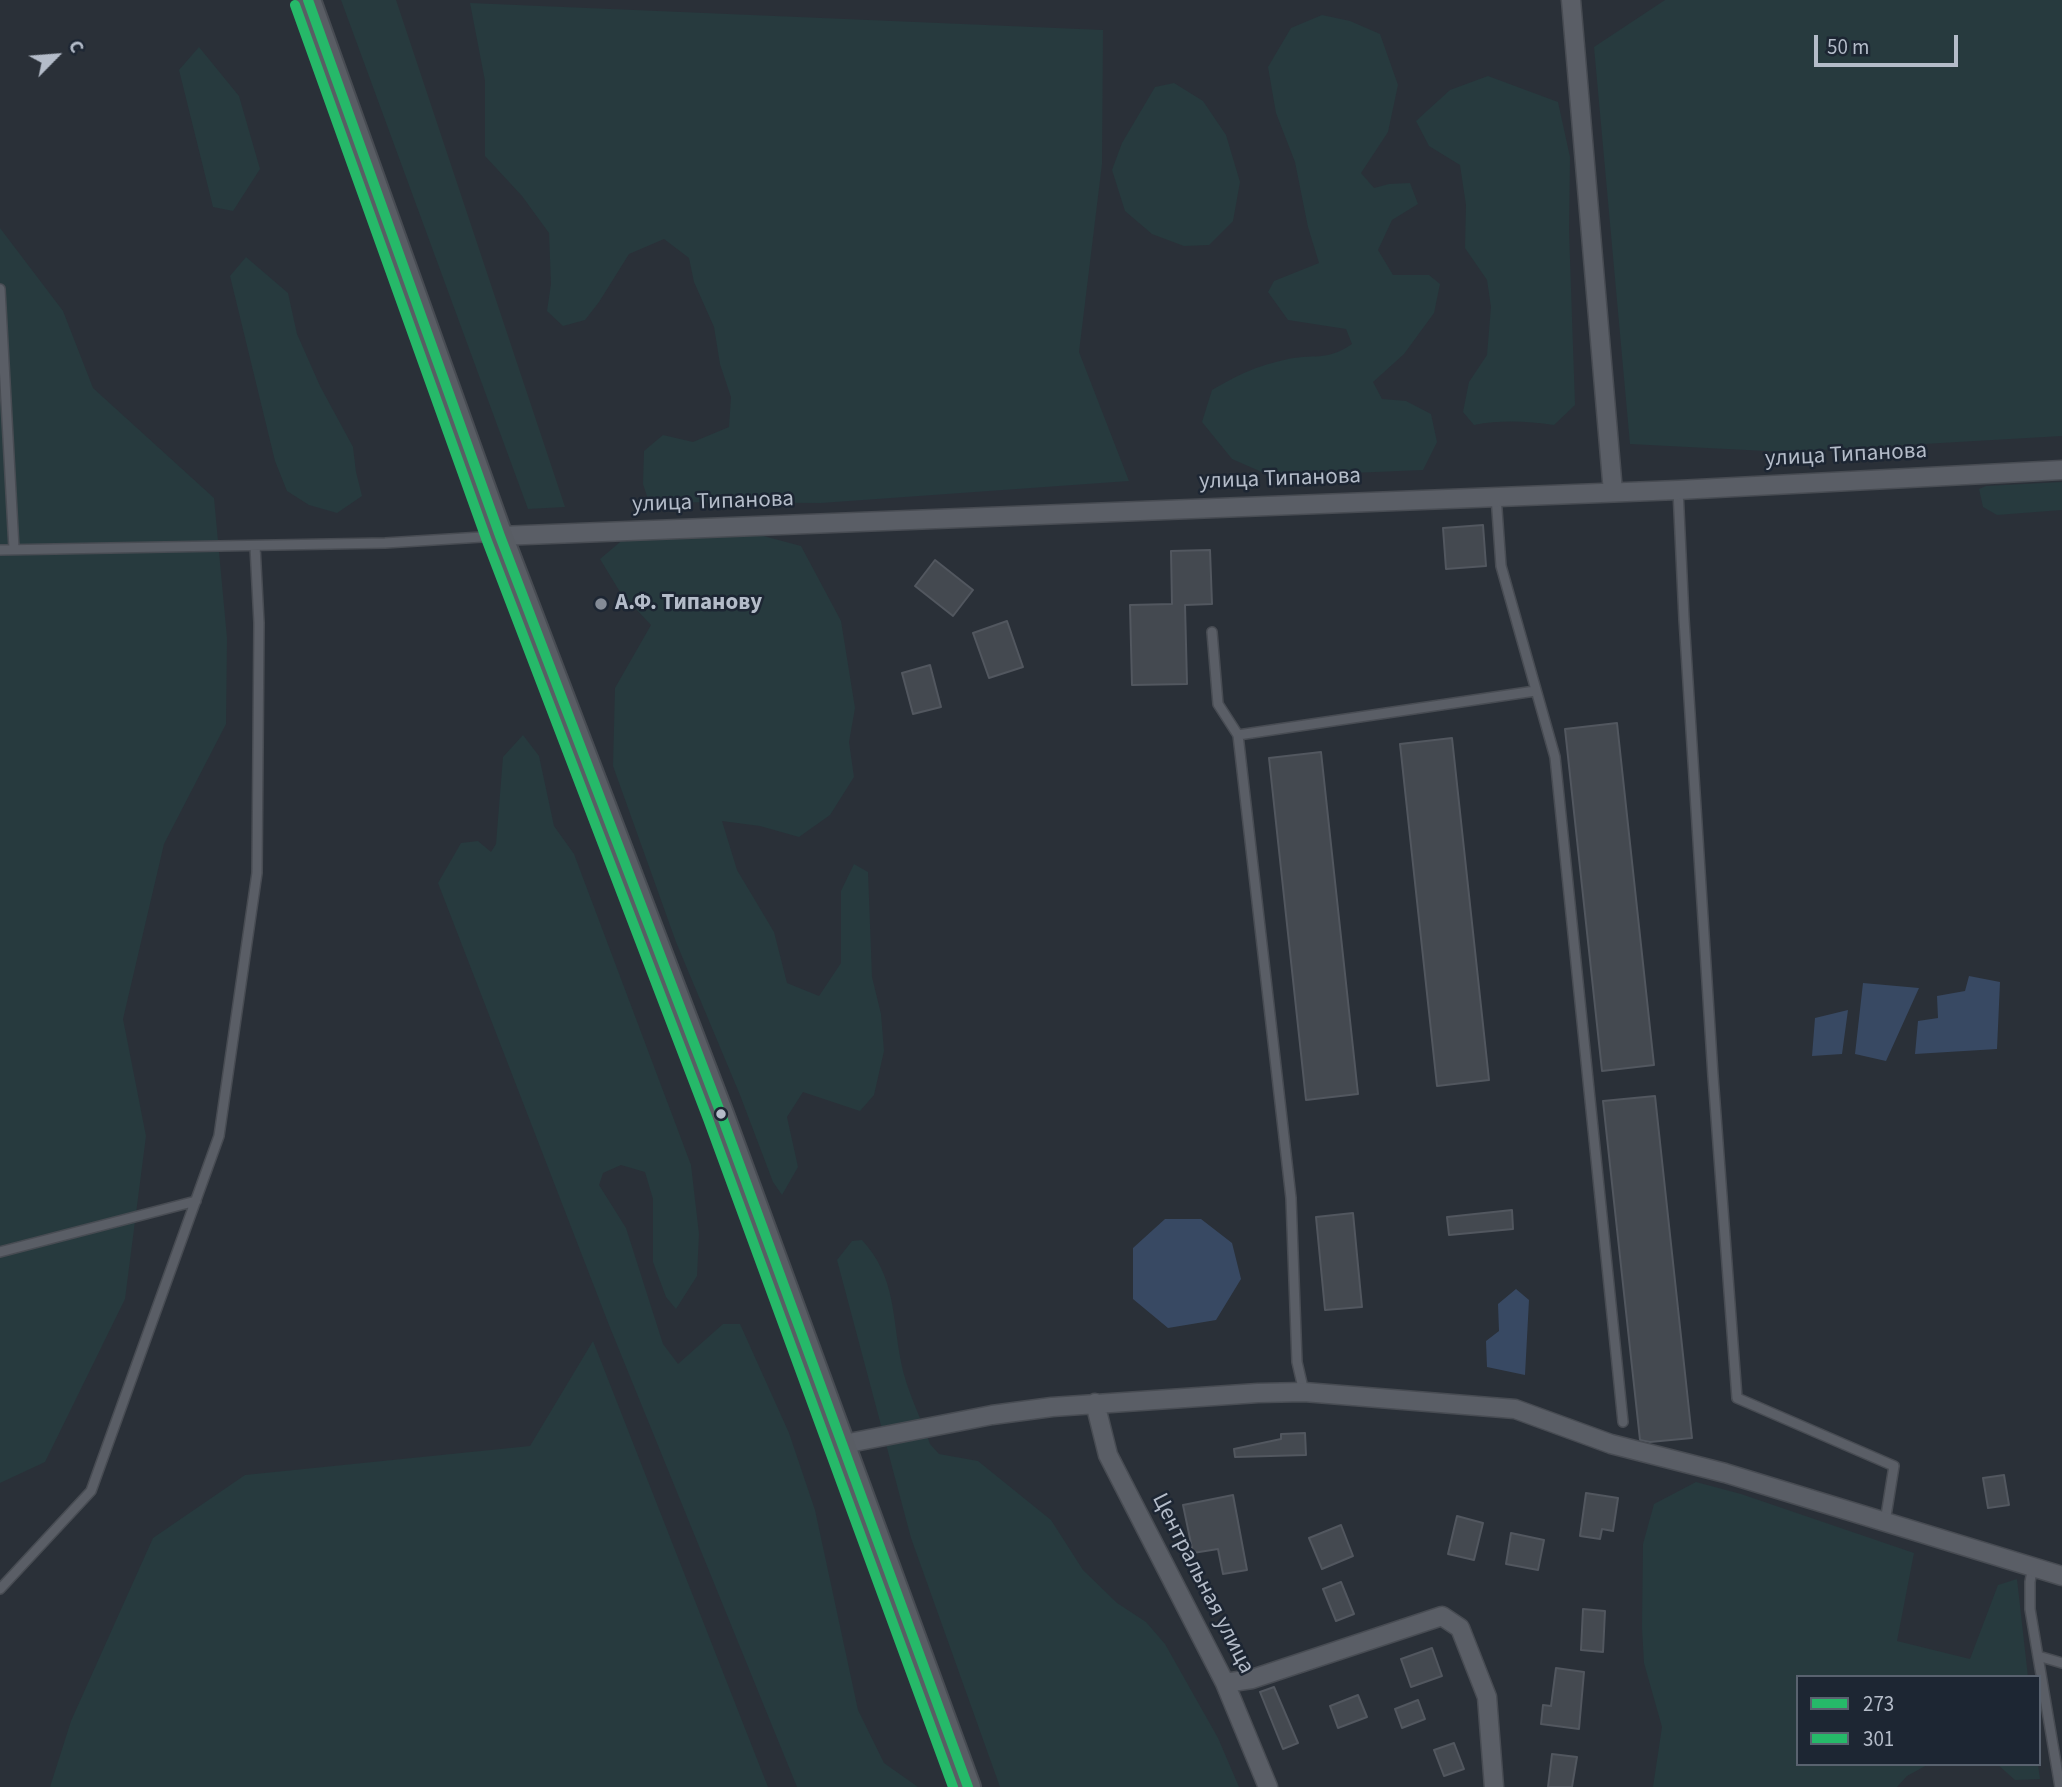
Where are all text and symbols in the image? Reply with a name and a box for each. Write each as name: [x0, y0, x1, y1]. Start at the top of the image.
north arrow: [21, 21, 91, 91]
scale bar: [1817, 21, 1960, 65]
text: 50 m: [1827, 32, 1869, 62]
text: С: [61, 36, 90, 58]
street label: улица Типанова: [1764, 438, 1928, 474]
street label: улица Типанова: [1199, 463, 1361, 497]
street label: улица Типанова: [632, 486, 794, 520]
place label: А.Ф. Типанову: [615, 590, 762, 618]
marker: А.Ф. Типанову: [593, 596, 609, 612]
unlabelled marker: [714, 1107, 728, 1121]
street label: Центральная улица: [1145, 1489, 1259, 1679]
legend: [1796, 1675, 2041, 1766]
text: 273: [1863, 1689, 1894, 1719]
text: 301: [1863, 1724, 1894, 1754]

